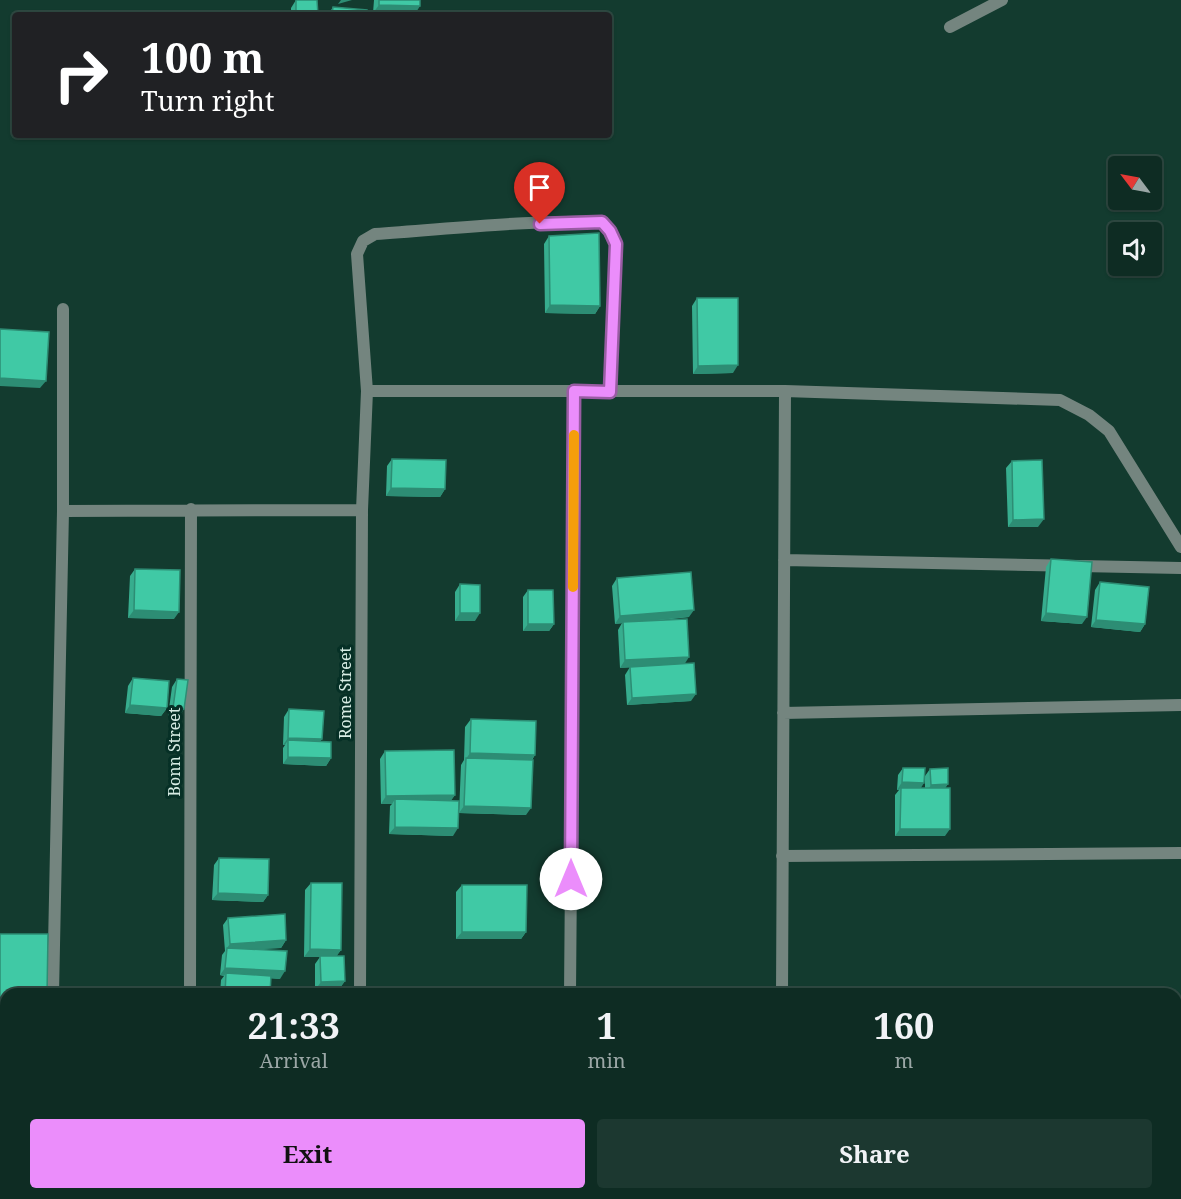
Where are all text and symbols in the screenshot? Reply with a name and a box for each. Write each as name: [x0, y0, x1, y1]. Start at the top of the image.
text: 100 m: [141, 28, 265, 85]
icon: right: [42, 36, 120, 114]
text: Turn right: [141, 82, 274, 119]
north arrow: [1108, 156, 1162, 210]
map controls: [1108, 156, 1162, 276]
pin: [514, 162, 565, 224]
icon: arrive: [523, 171, 556, 204]
button: sound: [1108, 222, 1162, 276]
street label: Rome Street: [334, 647, 356, 739]
street label: Bonn Street: [163, 707, 185, 797]
position arrow: [539, 847, 603, 911]
text: 21:33: [248, 1001, 340, 1050]
text: 1: [596, 1001, 617, 1050]
text: 160: [873, 1001, 934, 1050]
text: Arrival: [260, 1047, 328, 1074]
text: min: [588, 1047, 626, 1074]
text: m: [894, 1047, 913, 1074]
button: Exit: [30, 1119, 585, 1188]
button: Share: [597, 1119, 1152, 1188]

